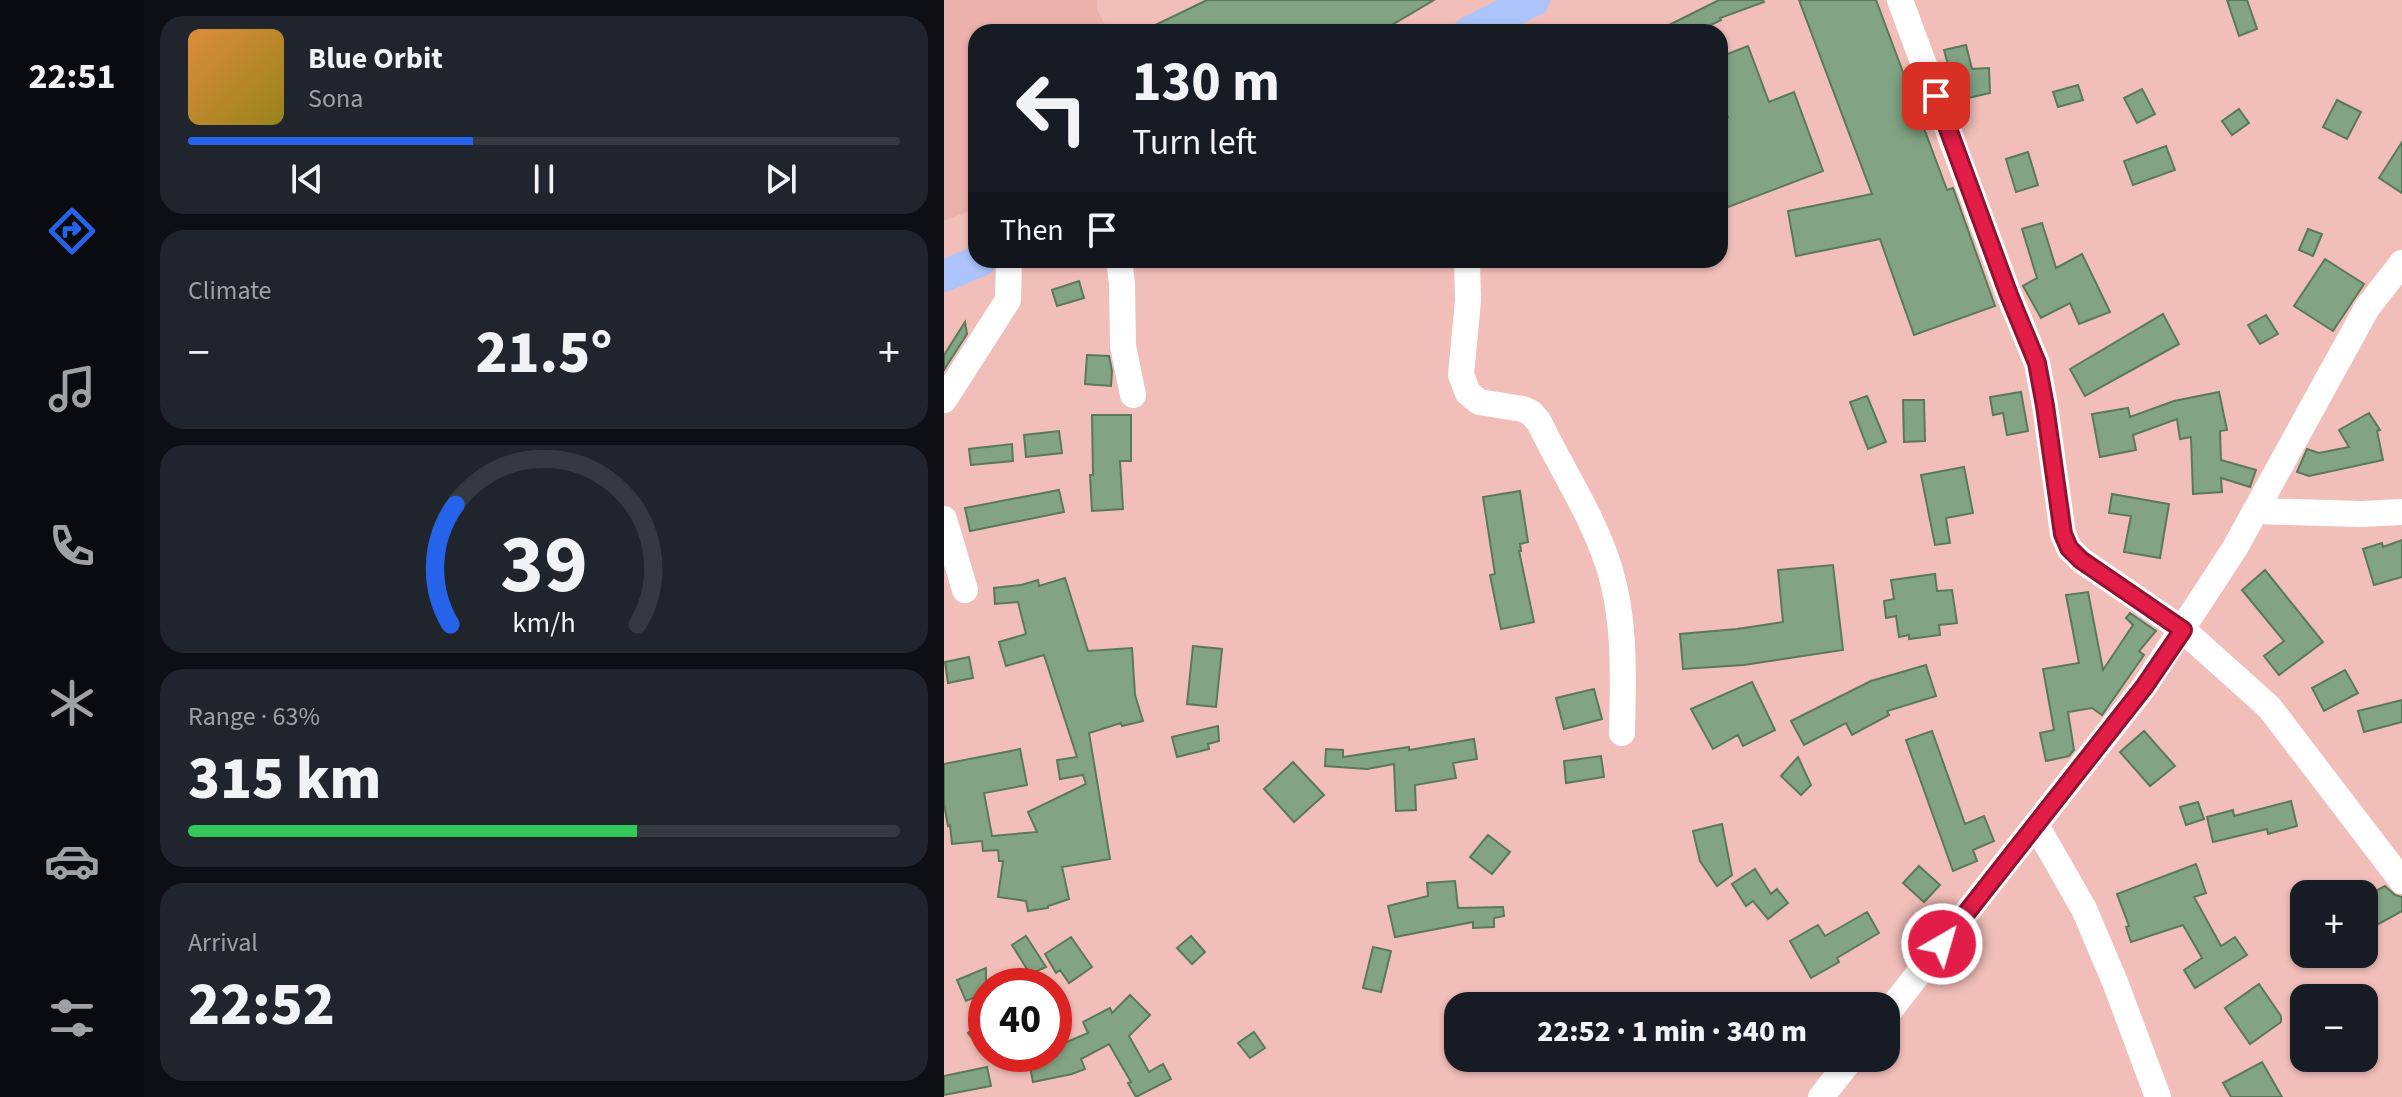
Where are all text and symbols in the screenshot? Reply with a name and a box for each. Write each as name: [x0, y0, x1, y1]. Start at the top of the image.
text: Blue Orbit: [308, 37, 443, 80]
text: 130 m: [1132, 43, 1280, 122]
text: 22:51: [29, 51, 115, 102]
icon: left: [1000, 56, 1104, 160]
pin: [1902, 62, 1970, 130]
icon: arrive: [1914, 74, 1958, 118]
text: Sona: [308, 80, 363, 117]
text: Turn left: [1132, 117, 1257, 168]
icon: previous: [285, 157, 329, 201]
icon: pause: [522, 157, 566, 201]
icon: next: [759, 157, 803, 201]
icon: directions: [44, 203, 100, 259]
icon: arrive: [1080, 208, 1124, 252]
text: Then: [1000, 209, 1064, 252]
text: Climate: [188, 272, 272, 309]
text: 21.5°: [476, 311, 612, 396]
text: −: [188, 322, 210, 385]
text: +: [878, 322, 900, 385]
icon: music: [44, 361, 100, 417]
text: 39: [500, 505, 588, 623]
icon: phone: [44, 518, 100, 574]
text: km/h: [512, 603, 576, 643]
icon: climate: [44, 675, 100, 731]
text: Range · 63%: [188, 698, 320, 735]
text: 315 km: [188, 737, 381, 822]
icon: car: [44, 833, 100, 889]
map controls: [2290, 880, 2378, 1072]
button: +: [2290, 880, 2378, 968]
position arrow: [1900, 902, 1984, 986]
text: Arrival: [188, 924, 258, 961]
text: 22:52: [188, 963, 335, 1048]
speed limit sign: 40: [968, 968, 1072, 1072]
button: −: [2290, 984, 2378, 1072]
icon: filters: [44, 990, 100, 1046]
text: 22:52 · 1 min · 340 m: [1537, 1010, 1807, 1053]

